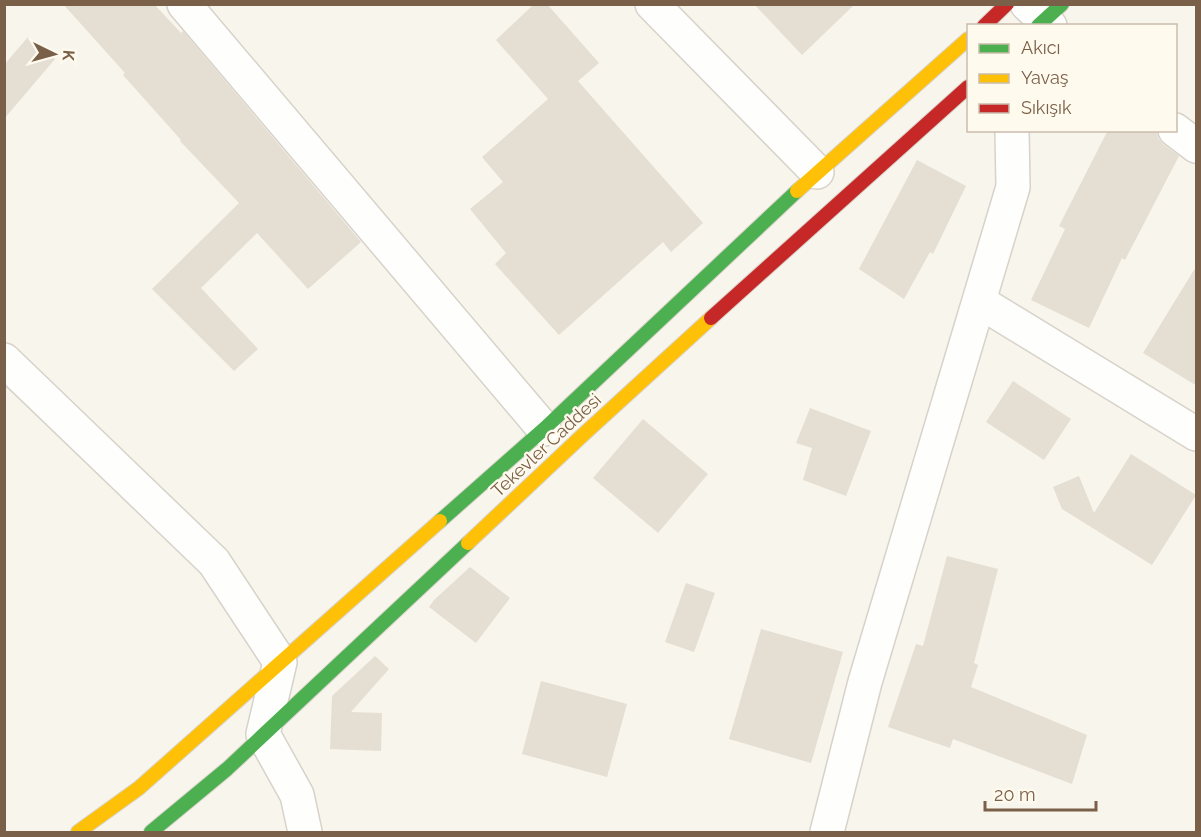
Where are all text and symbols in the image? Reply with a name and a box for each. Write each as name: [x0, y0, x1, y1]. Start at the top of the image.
north arrow: [24, 24, 84, 84]
legend: [967, 24, 1177, 132]
text: Akıcı: [1021, 37, 1060, 58]
text: K: [58, 49, 78, 62]
text: Yavaş: [1021, 67, 1069, 88]
text: Sıkışık: [1021, 97, 1072, 118]
street label: Tekevler Caddesi: [487, 389, 605, 501]
scale bar: [985, 774, 1096, 812]
text: 20 m: [994, 784, 1036, 805]

